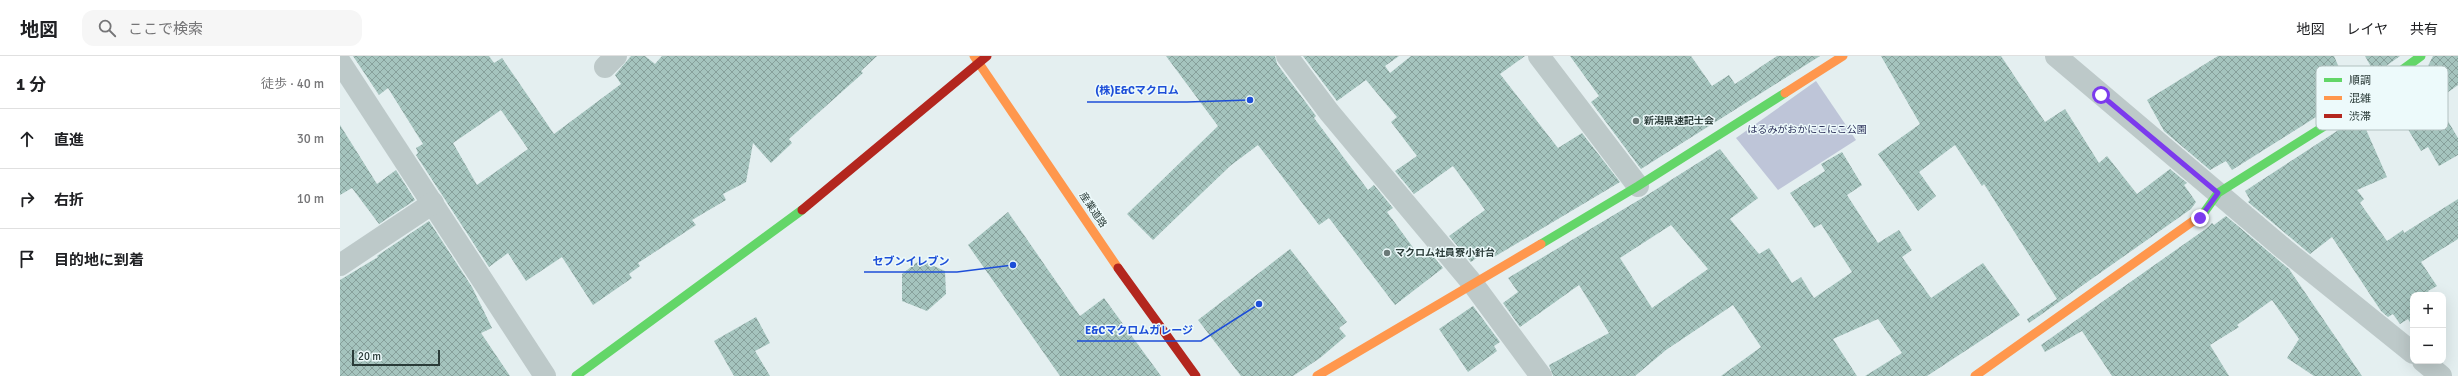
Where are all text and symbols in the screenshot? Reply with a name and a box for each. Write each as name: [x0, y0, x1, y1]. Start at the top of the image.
search box: [82, 10, 362, 46]
icon: search: [96, 17, 118, 39]
text: 地図: [20, 18, 58, 42]
text: ここで検索: [128, 20, 203, 38]
text: 地図: [2296, 21, 2324, 38]
text: レイヤ: [2346, 21, 2388, 38]
text: 共有: [2410, 21, 2438, 38]
legend: [2316, 66, 2448, 130]
text: 1 分: [16, 74, 46, 95]
text: 順調: [2349, 74, 2371, 87]
text: 徒歩 · 40 m: [261, 76, 324, 92]
callout: (株)E&Cマクロム: [1087, 79, 1187, 102]
text: (株)E&Cマクロム: [1095, 84, 1179, 97]
route start: [2092, 86, 2110, 104]
text: 混雑: [2349, 92, 2371, 105]
text: 渋滞: [2349, 110, 2371, 123]
place label: 新潟県速記士会: [1644, 115, 1714, 127]
marker: 新潟県速記士会: [1631, 116, 1641, 126]
park label: はるみがおかにこにこ公園: [1747, 124, 1867, 136]
icon: ahead: [16, 128, 38, 150]
text: 直進: [54, 131, 84, 149]
text: 30 m: [297, 131, 324, 147]
icon: right: [16, 188, 38, 210]
street label: 産業道路: [1077, 190, 1109, 230]
text: 右折: [54, 191, 84, 209]
text: 10 m: [297, 191, 324, 207]
route end: [2191, 209, 2209, 227]
place label: マクロム社員寮小針台: [1395, 247, 1495, 259]
icon: arrive: [16, 248, 38, 270]
marker: マクロム社員寮小針台: [1382, 248, 1392, 258]
callout: セブンイレブン: [864, 249, 957, 272]
text: 目的地に到着: [54, 251, 144, 269]
text: セブンイレブン: [873, 255, 950, 268]
map controls: [2410, 292, 2446, 364]
button: +: [2410, 292, 2446, 328]
callout: E&Cマクロムガレージ: [1077, 318, 1201, 341]
text: E&Cマクロムガレージ: [1085, 324, 1193, 337]
button: −: [2410, 328, 2446, 364]
scale bar: [352, 348, 440, 367]
text: 20 m: [358, 350, 381, 363]

